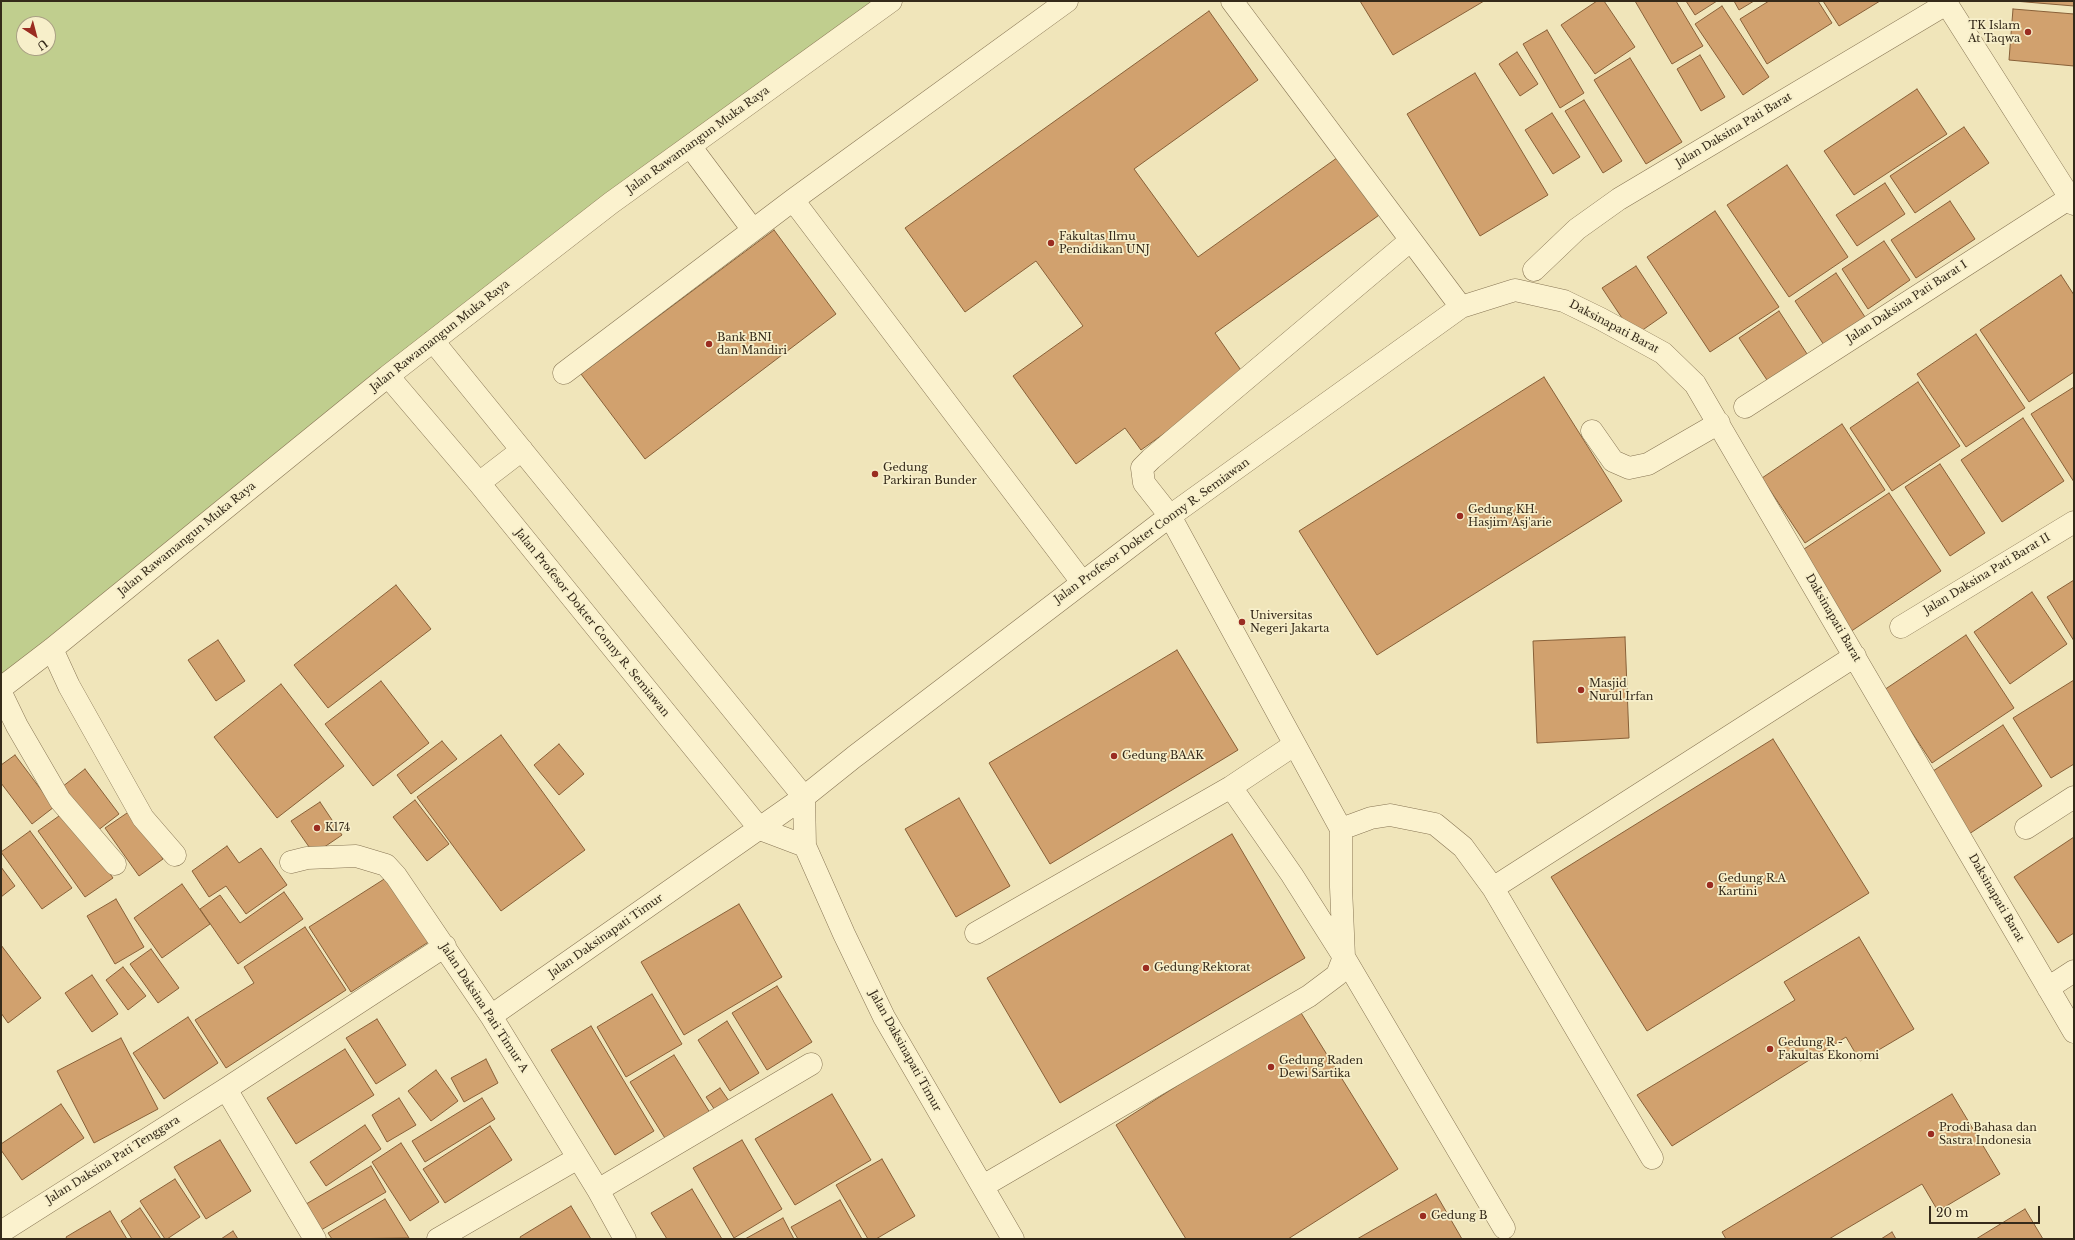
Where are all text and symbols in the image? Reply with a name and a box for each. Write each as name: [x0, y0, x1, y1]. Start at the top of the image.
north arrow: [16, 16, 56, 56]
place label: TK Islam At Taqwa: [1968, 19, 2020, 45]
marker: TK Islam At Taqwa: [2023, 27, 2033, 37]
text: U: [34, 36, 50, 53]
street label: Jalan Rawamangun Muka Raya: [624, 84, 772, 196]
street label: Jalan Daksina Pati Barat: [1674, 90, 1794, 170]
place label: Fakultas Ilmu Pendidikan UNJ: [1059, 230, 1150, 256]
marker: Fakultas Ilmu Pendidikan UNJ: [1046, 238, 1056, 248]
street label: Jalan Daksina Pati Barat I: [1844, 258, 1970, 346]
street label: Jalan Rawamangun Muka Raya: [368, 277, 512, 395]
street label: Daksinapati Barat: [1567, 298, 1661, 356]
place label: Bank BNI dan Mandiri: [717, 331, 787, 357]
marker: Bank BNI dan Mandiri: [704, 339, 714, 349]
street label: Jalan Profesor Dokter Conny R. Semiawan: [1052, 456, 1252, 606]
place label: Gedung Parkiran Bunder: [883, 461, 977, 487]
marker: Gedung Parkiran Bunder: [870, 469, 880, 479]
street label: Jalan Rawamangun Muka Raya: [116, 479, 258, 599]
place label: Gedung KH. Hasjim Asj'arie: [1468, 503, 1552, 529]
marker: Gedung KH. Hasjim Asj'arie: [1455, 511, 1465, 521]
street label: Jalan Profesor Dokter Conny R. Semiawan: [512, 526, 672, 720]
street label: Jalan Daksina Pati Barat II: [1921, 531, 2053, 617]
street label: Daksinapati Barat: [1802, 572, 1864, 664]
place label: Universitas Negeri Jakarta: [1250, 609, 1329, 635]
marker: Universitas Negeri Jakarta: [1237, 617, 1247, 627]
place label: Masjid Nurul Irfan: [1589, 677, 1653, 703]
marker: Masjid Nurul Irfan: [1576, 685, 1586, 695]
place label: Gedung BAAK: [1122, 749, 1204, 763]
marker: Gedung BAAK: [1109, 751, 1119, 761]
place label: K174: [325, 821, 350, 835]
marker: K174: [312, 823, 322, 833]
street label: Daksinapati Barat: [1965, 852, 2027, 944]
place label: Gedung R.A Kartini: [1718, 872, 1786, 898]
marker: Gedung R.A Kartini: [1705, 880, 1715, 890]
street label: Jalan Daksinapati Timur: [546, 891, 666, 981]
street label: Jalan Daksina Pati Timur A: [437, 941, 531, 1075]
place label: Gedung Rektorat: [1154, 961, 1251, 975]
marker: Gedung Rektorat: [1141, 963, 1151, 973]
street label: Jalan Daksinapati Timur: [866, 988, 944, 1114]
place label: Gedung R - Fakultas Ekonomi: [1778, 1036, 1879, 1062]
marker: Gedung R - Fakultas Ekonomi: [1765, 1044, 1775, 1054]
place label: Gedung Raden Dewi Sartika: [1279, 1054, 1363, 1080]
marker: Gedung Raden Dewi Sartika: [1266, 1062, 1276, 1072]
street label: Jalan Daksina Pati Tenggara: [44, 1113, 182, 1207]
place label: Prodi Bahasa dan Sastra Indonesia: [1939, 1121, 2037, 1147]
marker: Prodi Bahasa dan Sastra Indonesia: [1926, 1129, 1936, 1139]
scale bar: [1931, 1198, 2042, 1224]
text: 20 m: [1936, 1205, 1968, 1220]
place label: Gedung B: [1431, 1209, 1487, 1223]
marker: Gedung B: [1418, 1211, 1428, 1221]

